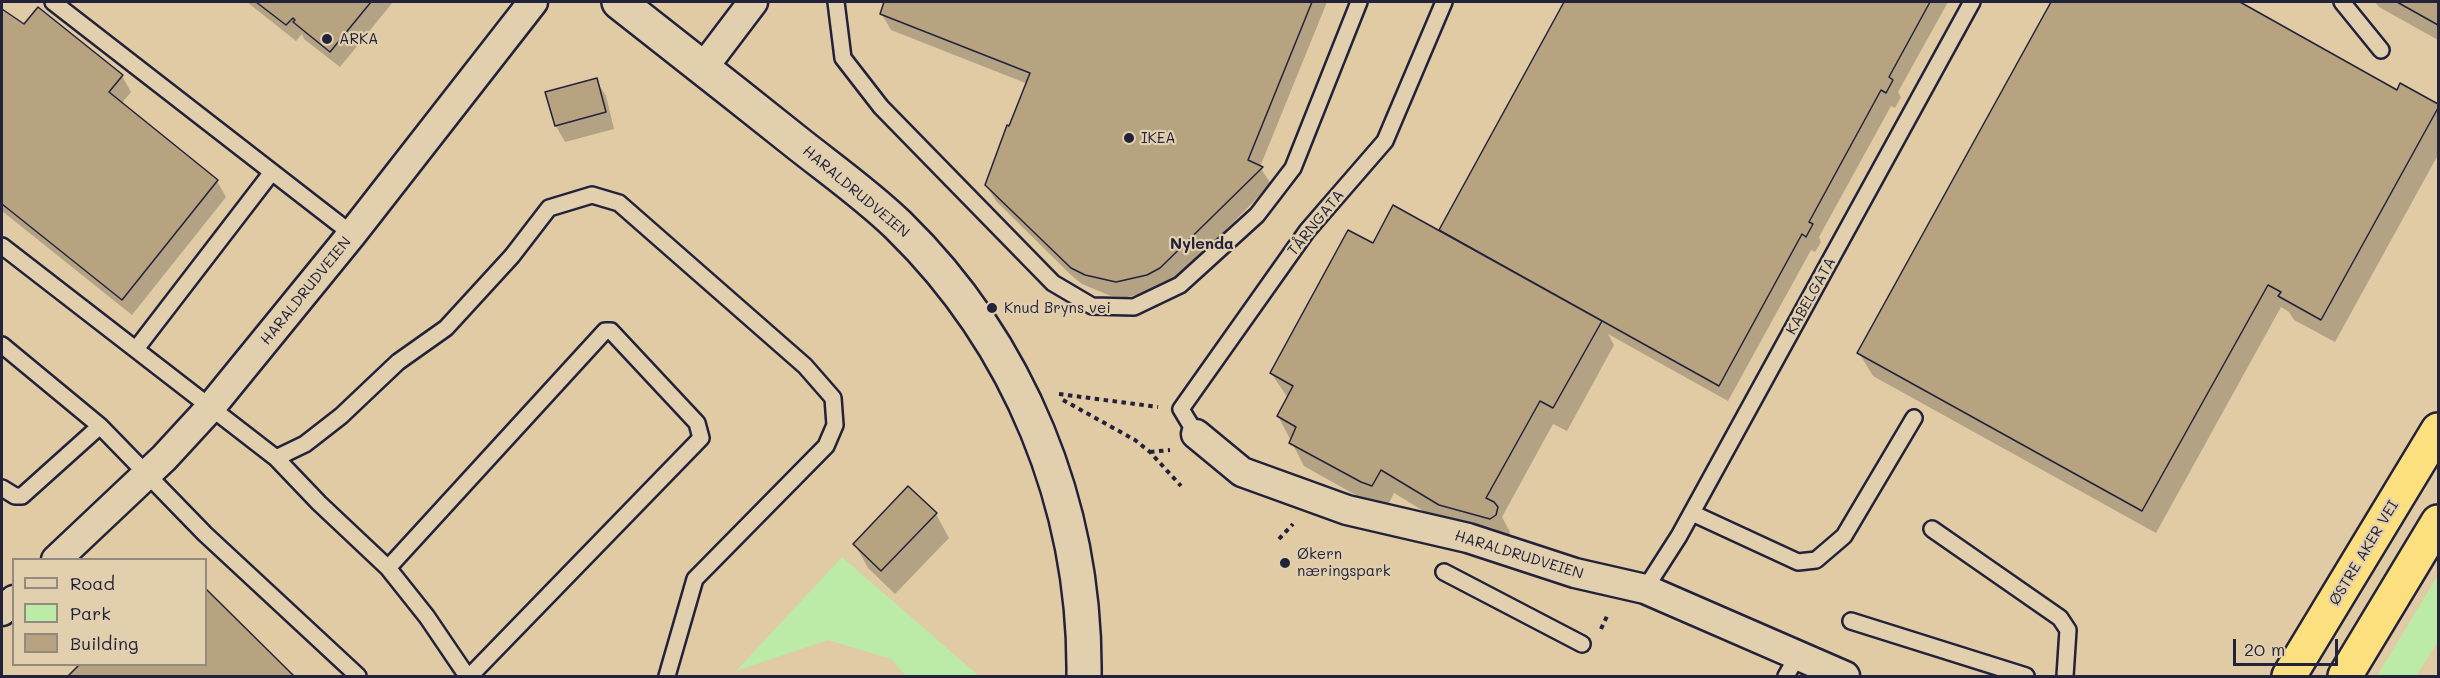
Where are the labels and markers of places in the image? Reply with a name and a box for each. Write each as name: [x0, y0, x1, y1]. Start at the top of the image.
place label: ARKA: [339, 30, 378, 48]
marker: ARKA: [320, 32, 334, 46]
place label: IKEA: [1141, 129, 1176, 147]
marker: IKEA: [1122, 131, 1136, 145]
place label: Knud Bryns vei: [1004, 299, 1111, 317]
marker: Knud Bryns vei: [985, 301, 999, 315]
place label: Økern næringspark: [1297, 545, 1391, 580]
marker: Økern næringspark: [1278, 556, 1292, 570]

